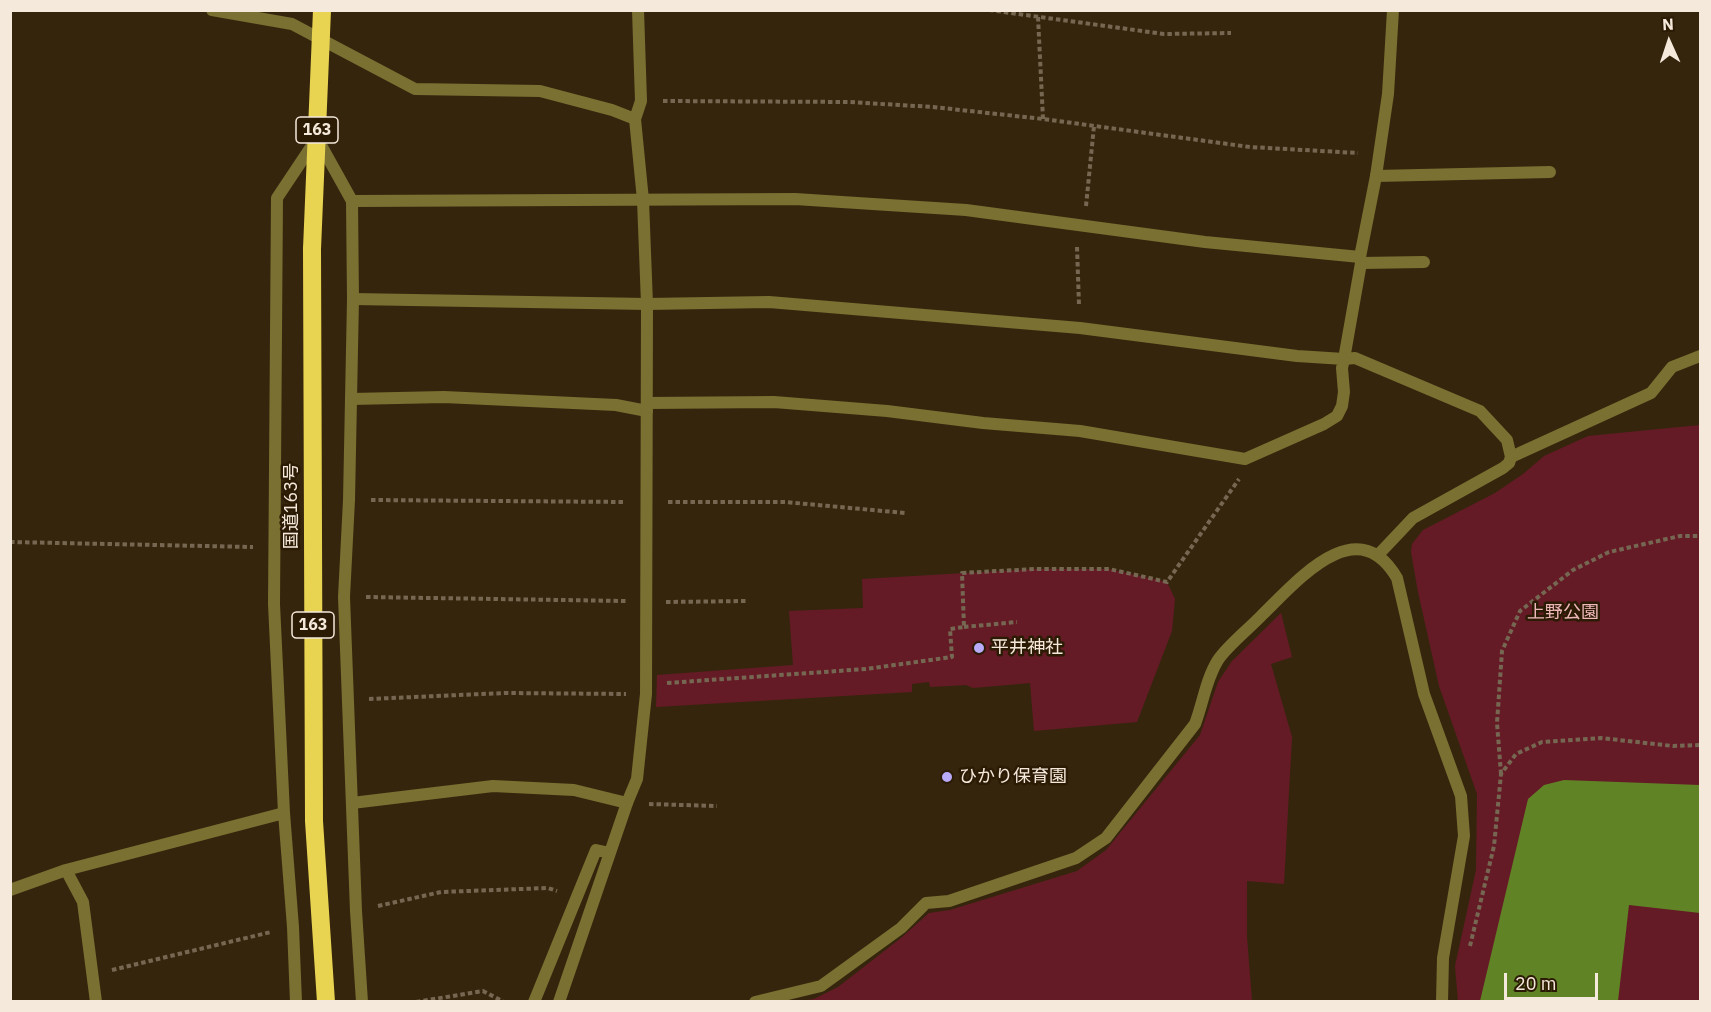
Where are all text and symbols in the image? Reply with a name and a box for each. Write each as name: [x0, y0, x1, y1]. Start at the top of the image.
north arrow: [1639, 12, 1699, 72]
text: N: [1662, 14, 1674, 34]
road number: 163: [296, 117, 338, 143]
street label: 国道163号: [281, 463, 303, 549]
park label: 上野公園: [1527, 602, 1599, 624]
road number: 163: [292, 612, 334, 638]
place label: 平井神社: [991, 637, 1063, 659]
marker: 平井神社: [972, 641, 986, 655]
place label: ひかり保育園: [959, 766, 1067, 788]
marker: ひかり保育園: [940, 770, 954, 784]
scale bar: [1507, 961, 1602, 999]
text: 20 m: [1515, 972, 1557, 995]

